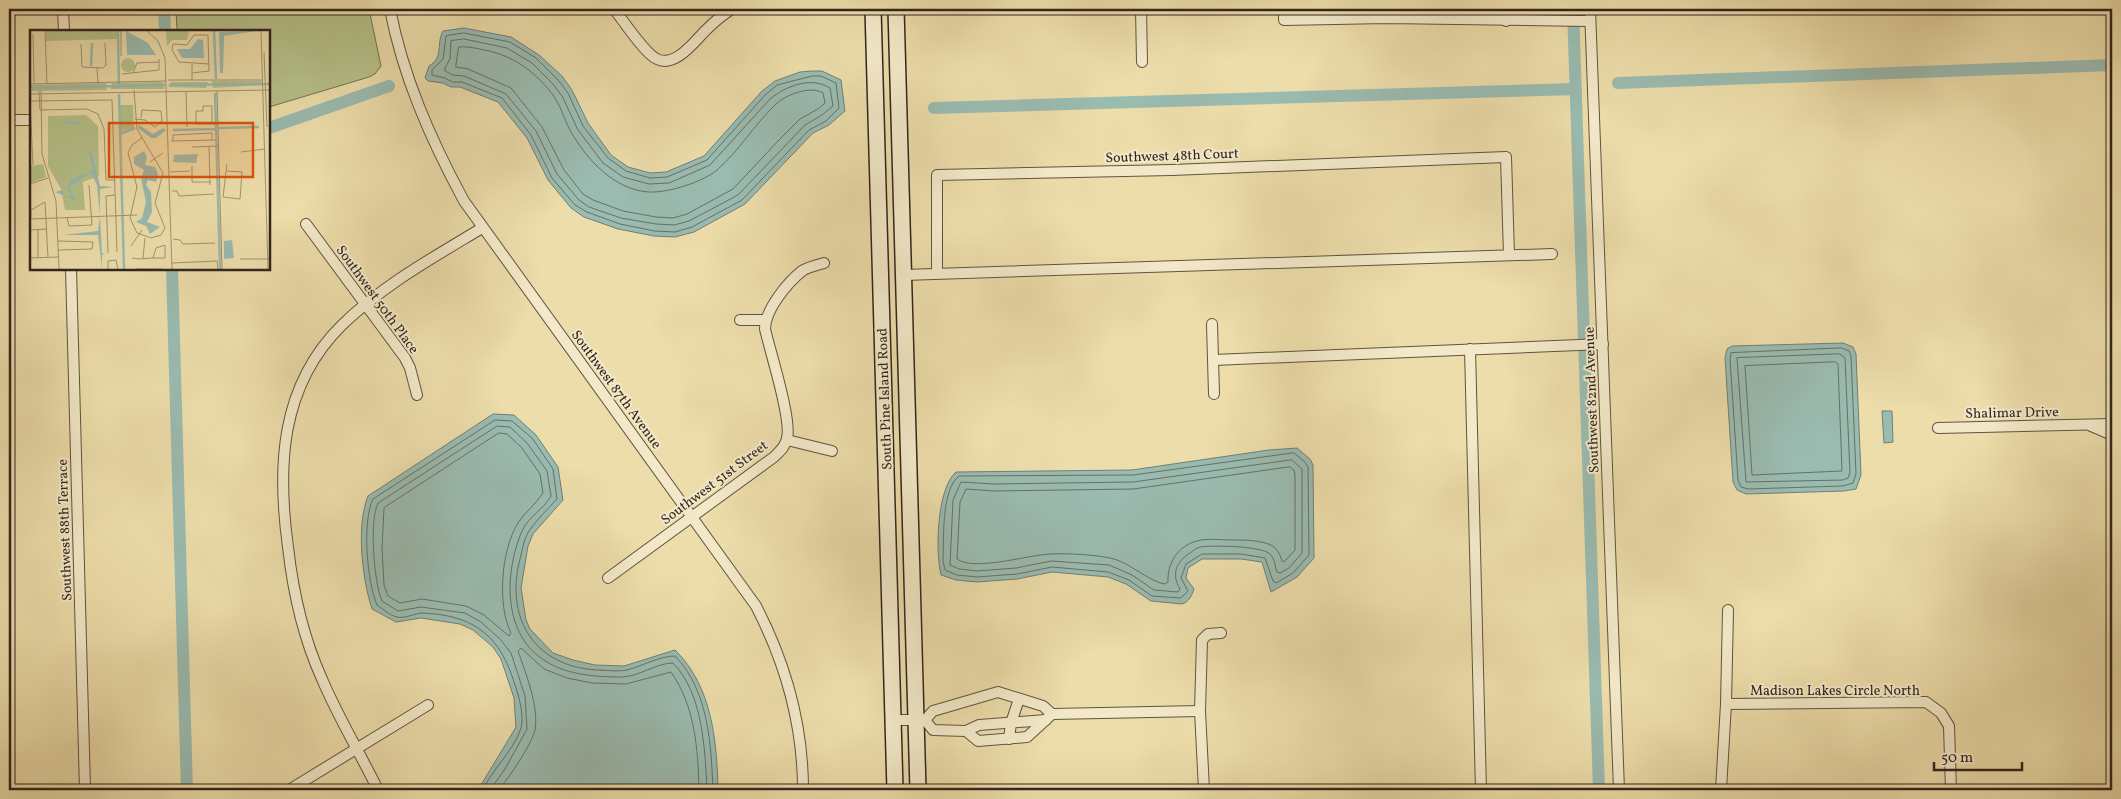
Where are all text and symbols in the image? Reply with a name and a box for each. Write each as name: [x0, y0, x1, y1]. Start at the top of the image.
inset map: [30, 30, 270, 270]
street label: Southwest 48th Court: [1105, 145, 1239, 168]
street label: Southwest 50th Place: [331, 242, 423, 358]
street label: Southwest 82nd Avenue: [1580, 326, 1605, 473]
street label: Southwest 87th Avenue: [566, 327, 666, 453]
street label: South Pine Island Road: [874, 328, 897, 470]
street label: Shalimar Drive: [1965, 403, 2059, 424]
street label: Southwest 51st Street: [658, 437, 772, 530]
street label: Southwest 88th Terrace: [54, 458, 77, 601]
street label: Madison Lakes Circle North: [1750, 682, 1920, 701]
scale bar: [1934, 739, 2021, 771]
text: 50 m: [1941, 748, 1973, 769]

